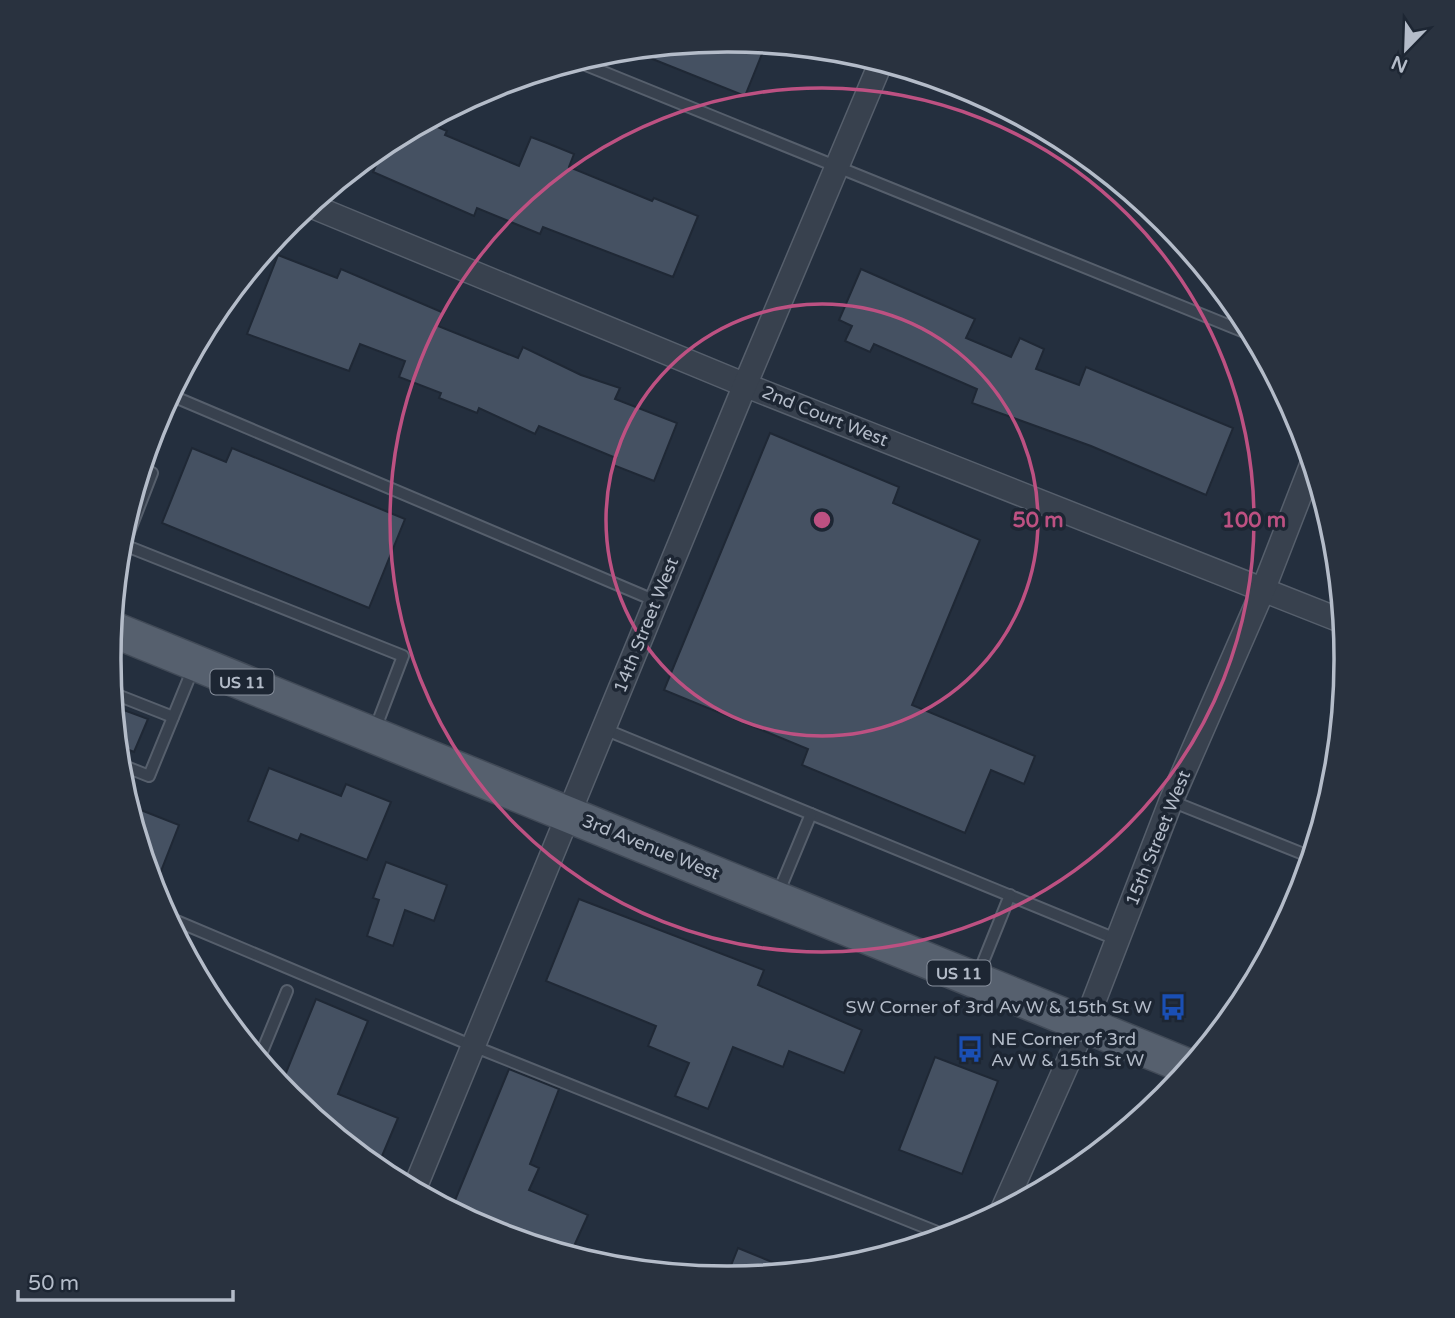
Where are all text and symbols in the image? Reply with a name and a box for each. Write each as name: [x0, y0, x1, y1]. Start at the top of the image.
north arrow: [1371, 14, 1441, 84]
text: N: [1388, 51, 1411, 77]
street label: 2nd Court West: [759, 381, 891, 451]
centre of rings: [810, 508, 834, 532]
text: 50 m: [1012, 508, 1064, 533]
text: 100 m: [1222, 508, 1286, 533]
street label: 14th Street West: [609, 554, 683, 696]
road number: US 11: [210, 670, 274, 694]
street label: 15th Street West: [1121, 767, 1195, 909]
street label: 3rd Avenue West: [579, 809, 723, 885]
road number: US 11: [928, 960, 990, 986]
bus stop icon: SW Corner of 3rd Av W & 15th St W: [1158, 992, 1188, 1022]
place label: SW Corner of 3rd Av W & 15th St W: [846, 996, 1152, 1018]
place label: NE Corner of 3rd Av W & 15th St W: [991, 1028, 1144, 1071]
bus stop icon: NE Corner of 3rd Av W & 15th St W: [955, 1034, 985, 1064]
scale bar: [18, 1258, 233, 1302]
text: 50 m: [28, 1271, 79, 1296]

